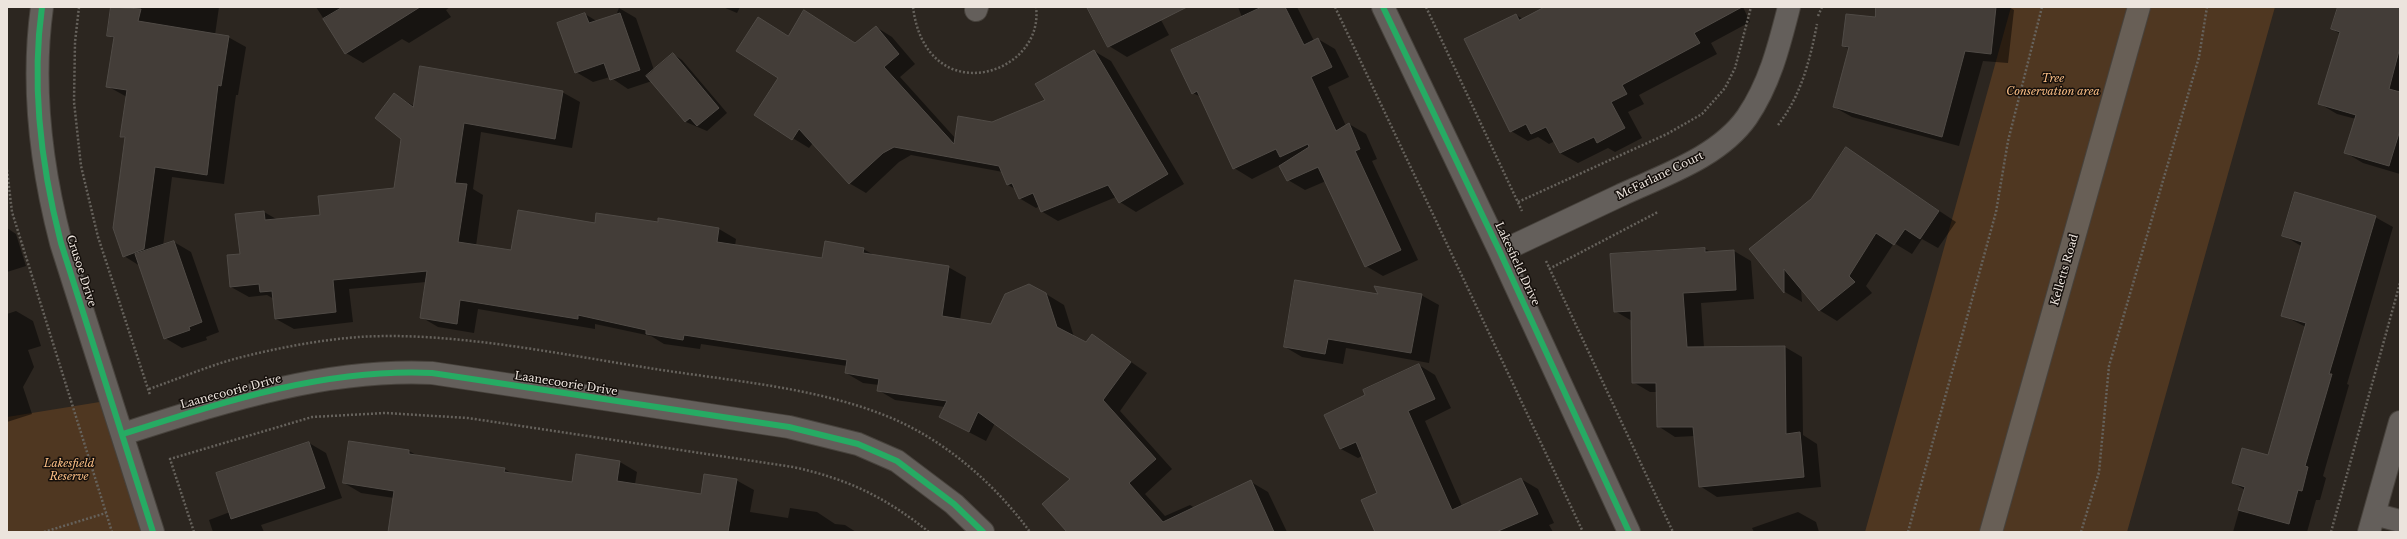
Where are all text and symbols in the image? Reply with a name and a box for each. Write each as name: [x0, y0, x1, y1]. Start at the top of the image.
park label: Tree Conservation area: [2006, 72, 2100, 98]
street label: McFarlane Court: [1614, 149, 1706, 203]
street label: Lakesfield Drive: [1492, 220, 1542, 308]
street label: Kelletts Road: [2048, 233, 2082, 307]
street label: Crusoe Drive: [63, 234, 99, 308]
street label: Laanecoorie Drive: [513, 369, 619, 399]
street label: Laanecoorie Drive: [179, 372, 283, 412]
park label: Lakesfield Reserve: [44, 457, 94, 483]

